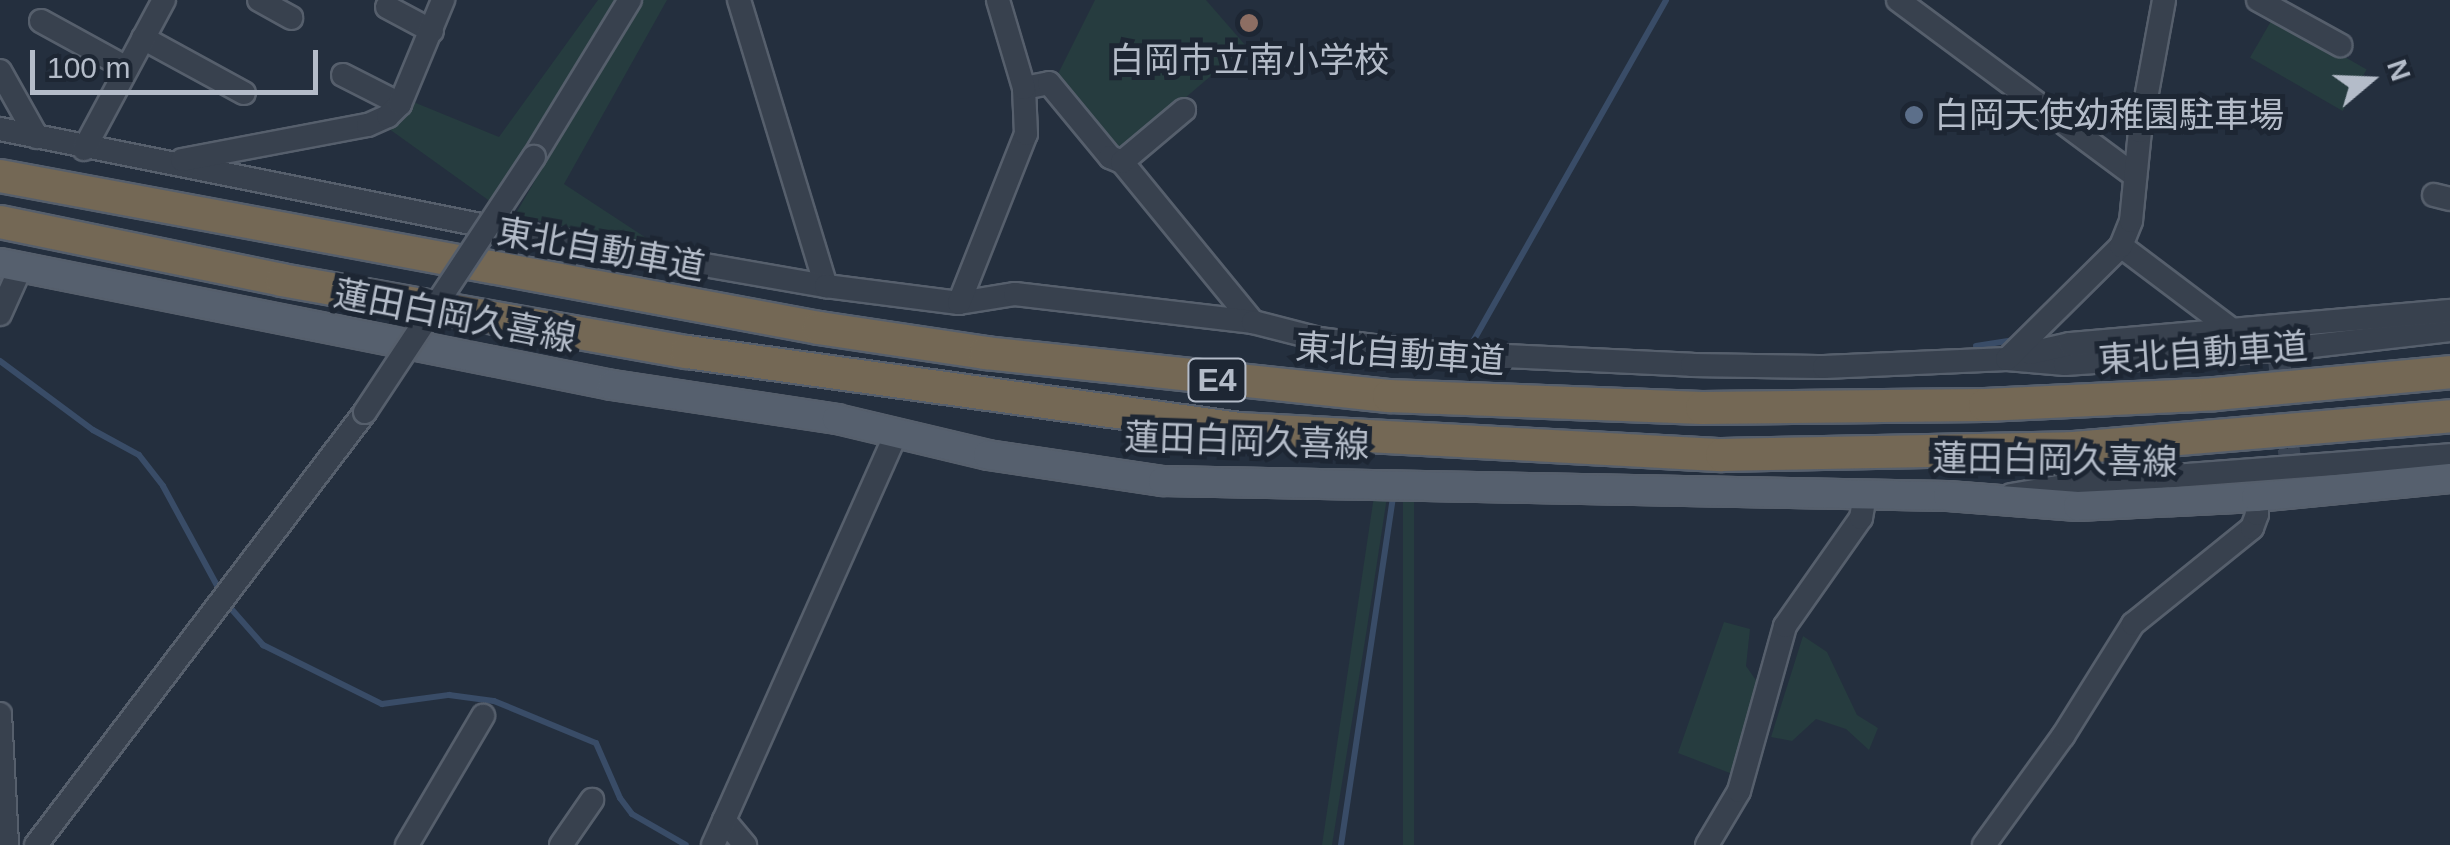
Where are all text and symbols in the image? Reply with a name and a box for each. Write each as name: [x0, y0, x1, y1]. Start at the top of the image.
marker: 白岡市立南小学校: [1238, 12, 1260, 34]
scale bar: [35, 30, 322, 92]
north arrow: [2320, 30, 2420, 130]
place label: 白岡市立南小学校: [1109, 39, 1389, 81]
text: 100 m: [47, 51, 130, 84]
text: N: [2381, 55, 2417, 85]
place label: 白岡天使幼稚園駐車場: [1934, 94, 2284, 136]
marker: 白岡天使幼稚園駐車場: [1903, 104, 1925, 126]
street label: 東北自動車道: [494, 210, 708, 288]
street label: 蓮田白岡久喜線: [331, 272, 579, 360]
street label: 東北自動車道: [2097, 325, 2309, 381]
street label: 東北自動車道: [1294, 326, 1506, 382]
road number: E4: [1187, 353, 1247, 407]
street label: 蓮田白岡久喜線: [1124, 416, 1370, 466]
street label: 蓮田白岡久喜線: [1932, 437, 2178, 483]

